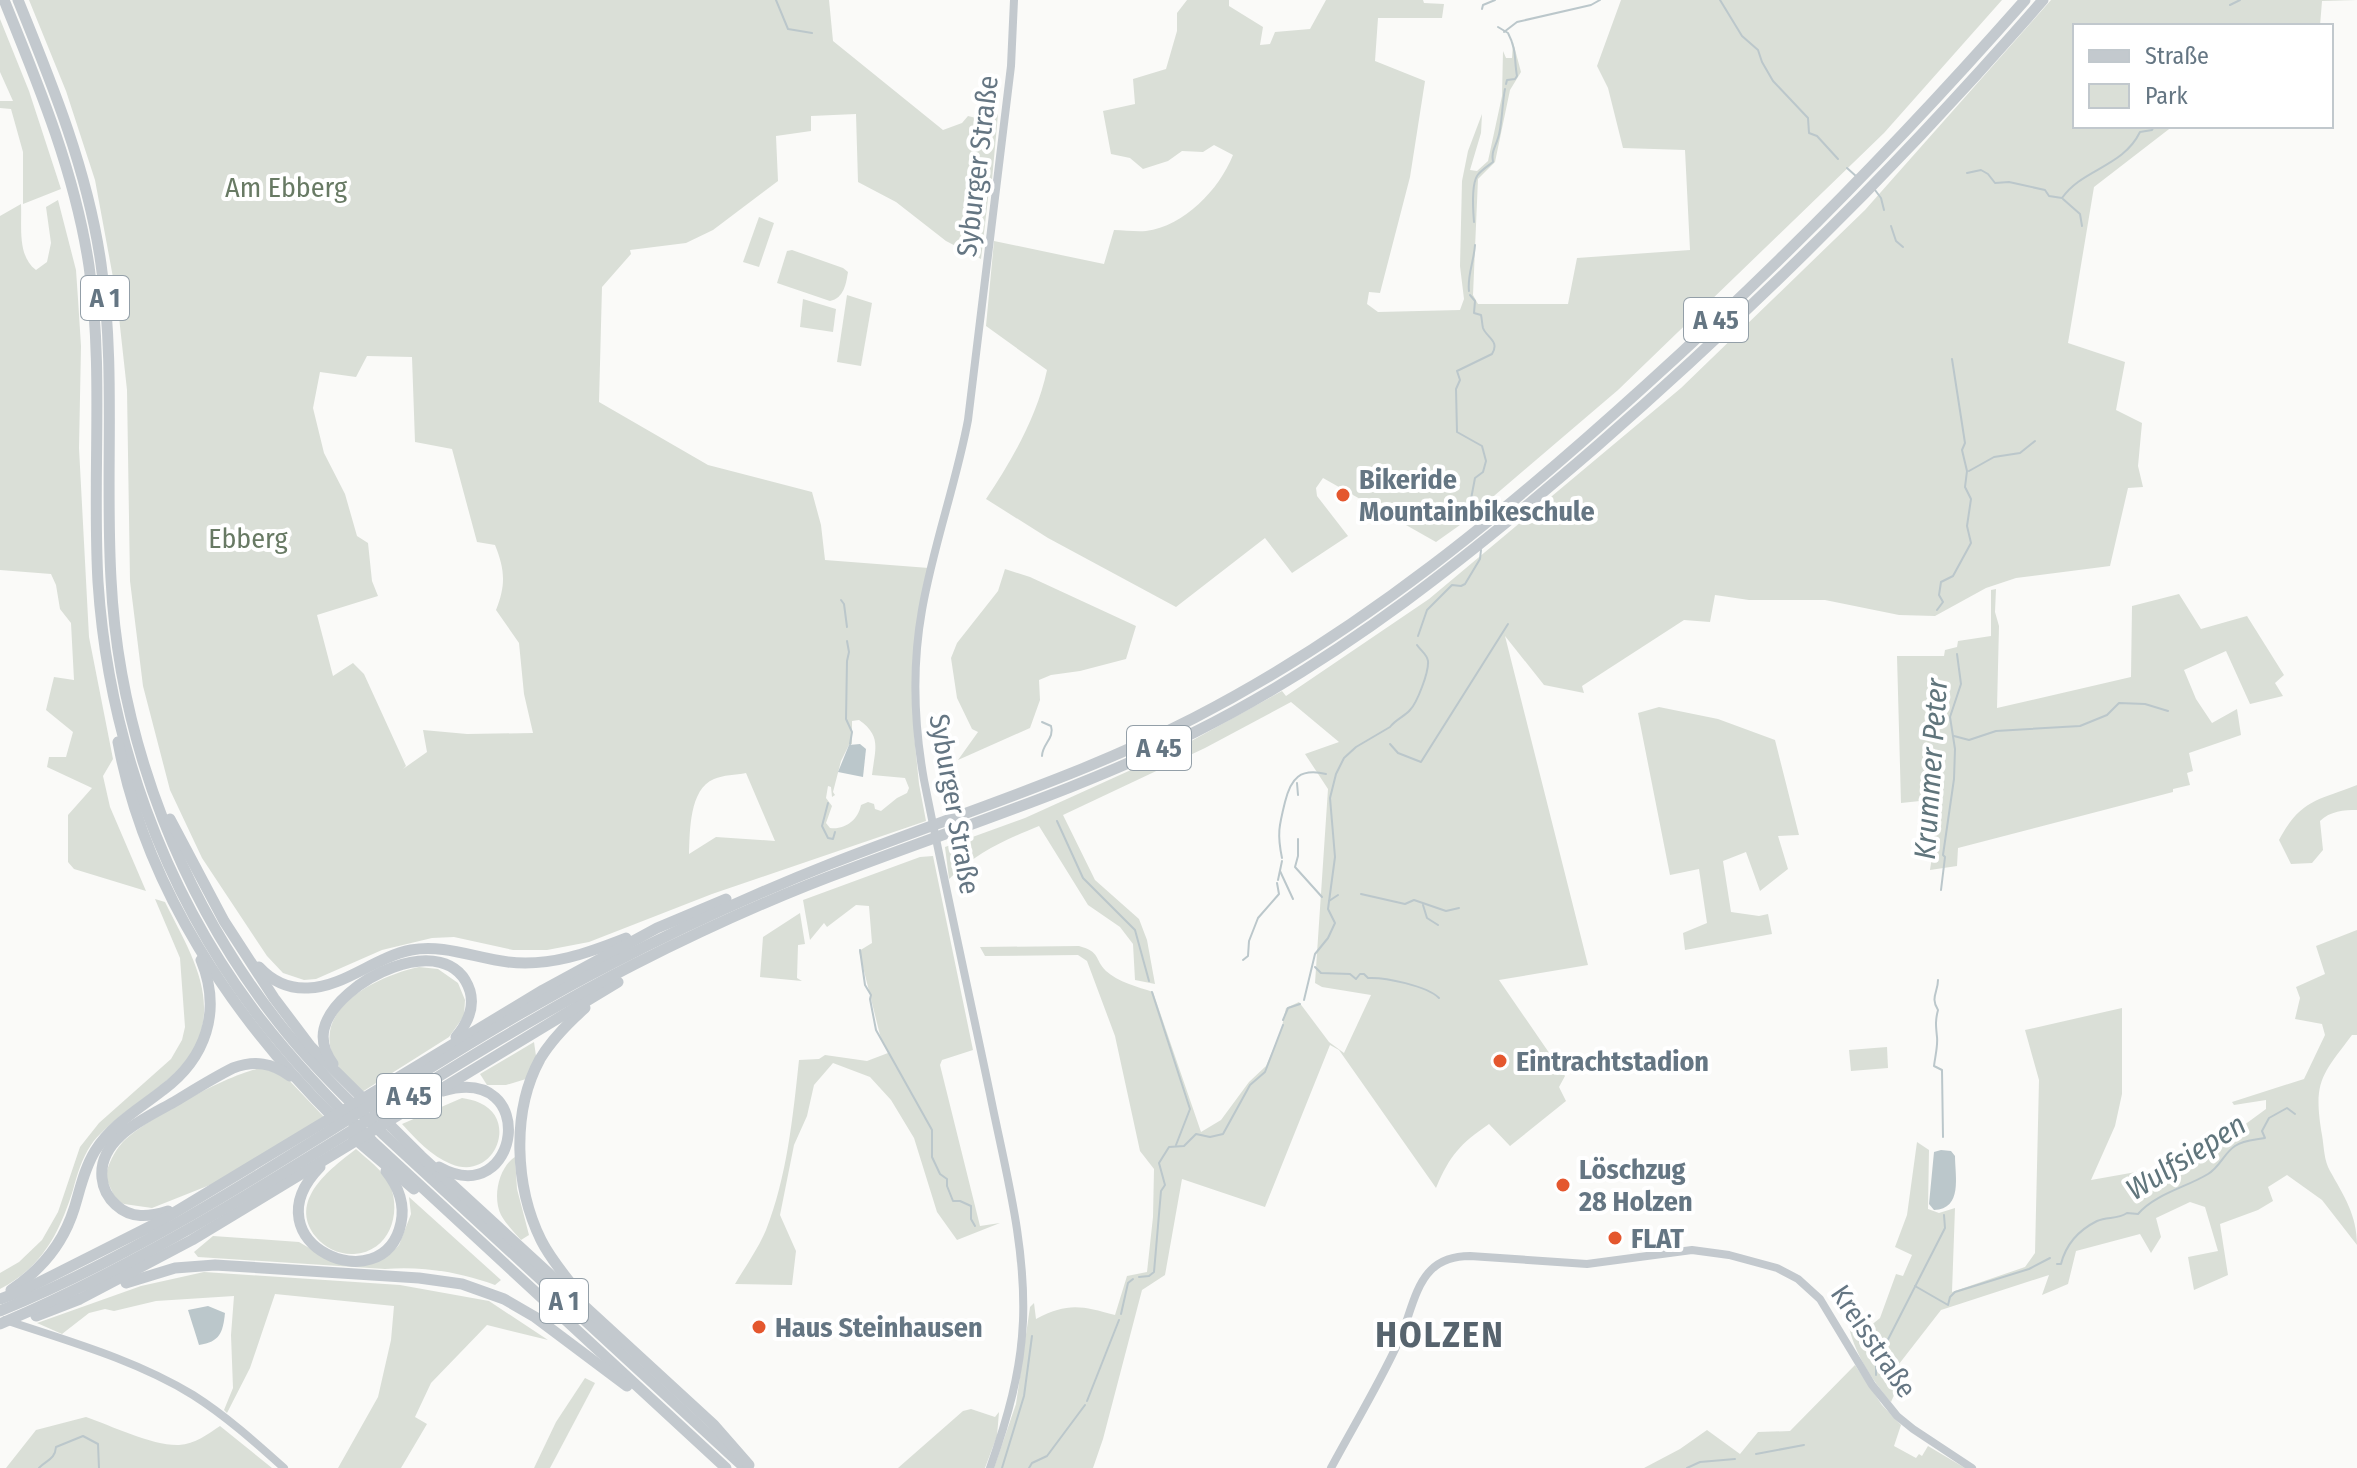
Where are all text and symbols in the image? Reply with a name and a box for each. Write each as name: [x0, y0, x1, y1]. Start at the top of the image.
legend: [2073, 24, 2333, 128]
text: Straße: [2145, 42, 2209, 70]
street label: Syburger Straße: [950, 74, 1005, 259]
text: Park: [2145, 82, 2188, 110]
park label: Am Ebberg: [225, 171, 348, 204]
road number: A 1: [81, 276, 129, 320]
road number: A 45: [1684, 298, 1748, 342]
place label: Bikeride Mountainbikeschule: [1359, 463, 1595, 528]
marker: Bikeride Mountainbikeschule: [1334, 486, 1352, 504]
park label: Ebberg: [208, 522, 288, 555]
water label: Krummer Peter: [1907, 675, 1955, 861]
street label: Syburger Straße: [922, 711, 987, 897]
road number: A 45: [1127, 726, 1191, 770]
place label: Eintrachtstadion: [1516, 1045, 1709, 1078]
marker: Eintrachtstadion: [1491, 1052, 1509, 1070]
road number: A 45: [377, 1074, 441, 1118]
water label: Wulfsiepen: [2120, 1106, 2252, 1208]
place label: Löschzug 28 Holzen: [1578, 1153, 1693, 1218]
marker: Löschzug 28 Holzen: [1554, 1176, 1572, 1194]
place label: FLAT: [1631, 1222, 1684, 1255]
marker: FLAT: [1606, 1229, 1624, 1247]
road number: A 1: [540, 1279, 588, 1323]
street label: Kreisstraße: [1824, 1279, 1923, 1404]
place label: Haus Steinhausen: [775, 1311, 983, 1344]
district label: HOLZEN: [1375, 1313, 1505, 1357]
marker: Haus Steinhausen: [750, 1318, 768, 1336]

